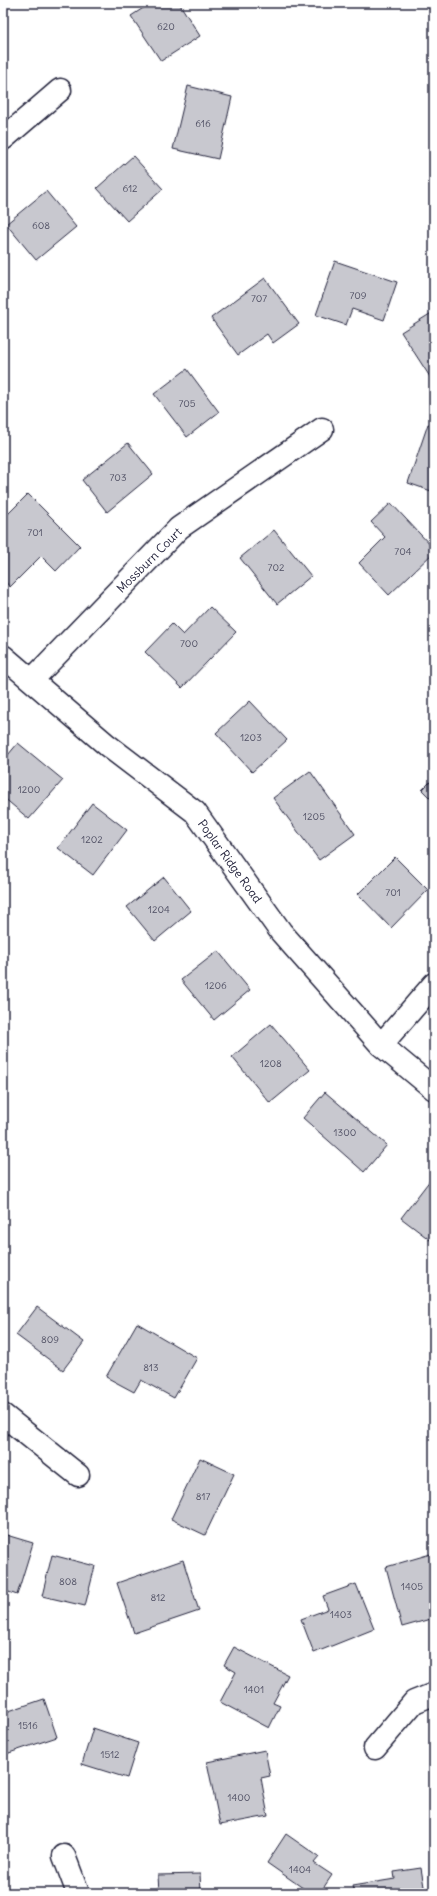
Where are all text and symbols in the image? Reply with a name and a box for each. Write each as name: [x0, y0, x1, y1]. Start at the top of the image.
house number: 620: [157, 20, 175, 33]
house number: 616: [195, 117, 211, 130]
house number: 612: [122, 182, 138, 195]
house number: 608: [32, 219, 50, 232]
house number: 709: [349, 289, 367, 302]
house number: 707: [251, 292, 267, 305]
house number: 705: [178, 397, 196, 410]
house number: 703: [109, 471, 127, 484]
street label: Mossburn Court: [113, 524, 185, 596]
house number: 701: [27, 526, 43, 539]
house number: 704: [394, 545, 412, 558]
house number: 702: [268, 561, 285, 574]
house number: 700: [180, 637, 198, 650]
house number: 1203: [240, 731, 262, 744]
house number: 1200: [18, 783, 40, 796]
house number: 1205: [303, 810, 325, 823]
street label: Poplar Ridge Road: [195, 816, 265, 906]
house number: 1202: [81, 833, 103, 846]
house number: 701: [385, 886, 401, 899]
house number: 1204: [148, 903, 170, 916]
house number: 1206: [205, 979, 227, 992]
house number: 1208: [260, 1057, 282, 1070]
house number: 1300: [334, 1126, 356, 1139]
house number: 809: [41, 1333, 59, 1346]
house number: 813: [143, 1361, 159, 1374]
house number: 817: [196, 1490, 210, 1503]
house number: 808: [59, 1575, 77, 1588]
house number: 1405: [401, 1580, 423, 1593]
house number: 812: [150, 1591, 166, 1604]
house number: 1403: [330, 1608, 352, 1621]
house number: 1401: [244, 1683, 264, 1696]
house number: 1516: [18, 1719, 38, 1732]
house number: 1512: [100, 1748, 120, 1761]
house number: 1400: [228, 1791, 250, 1804]
house number: 1404: [289, 1863, 311, 1876]

